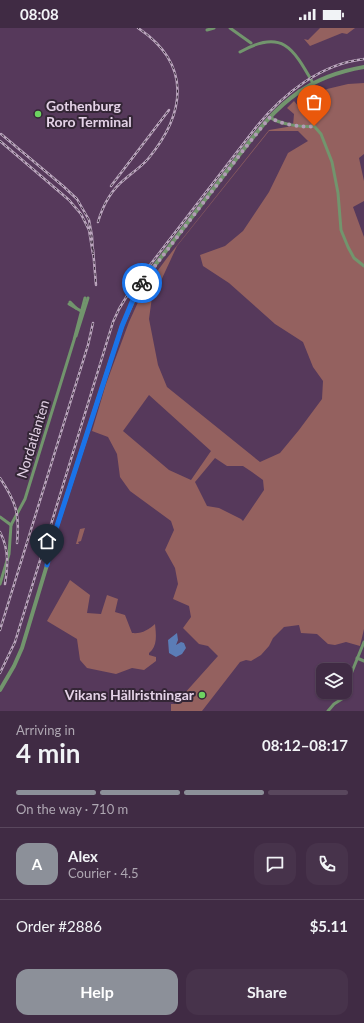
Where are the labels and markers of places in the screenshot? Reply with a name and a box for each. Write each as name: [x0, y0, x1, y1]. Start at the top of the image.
pin: [297, 85, 331, 126]
place label: Gothenburg Roro Terminal: [46, 97, 132, 130]
marker: Gothenburg Roro Terminal: [33, 109, 43, 119]
pin: [30, 524, 64, 565]
place label: Vikans Hällristningar: [64, 686, 195, 703]
marker: Vikans Hällristningar: [197, 690, 207, 700]

